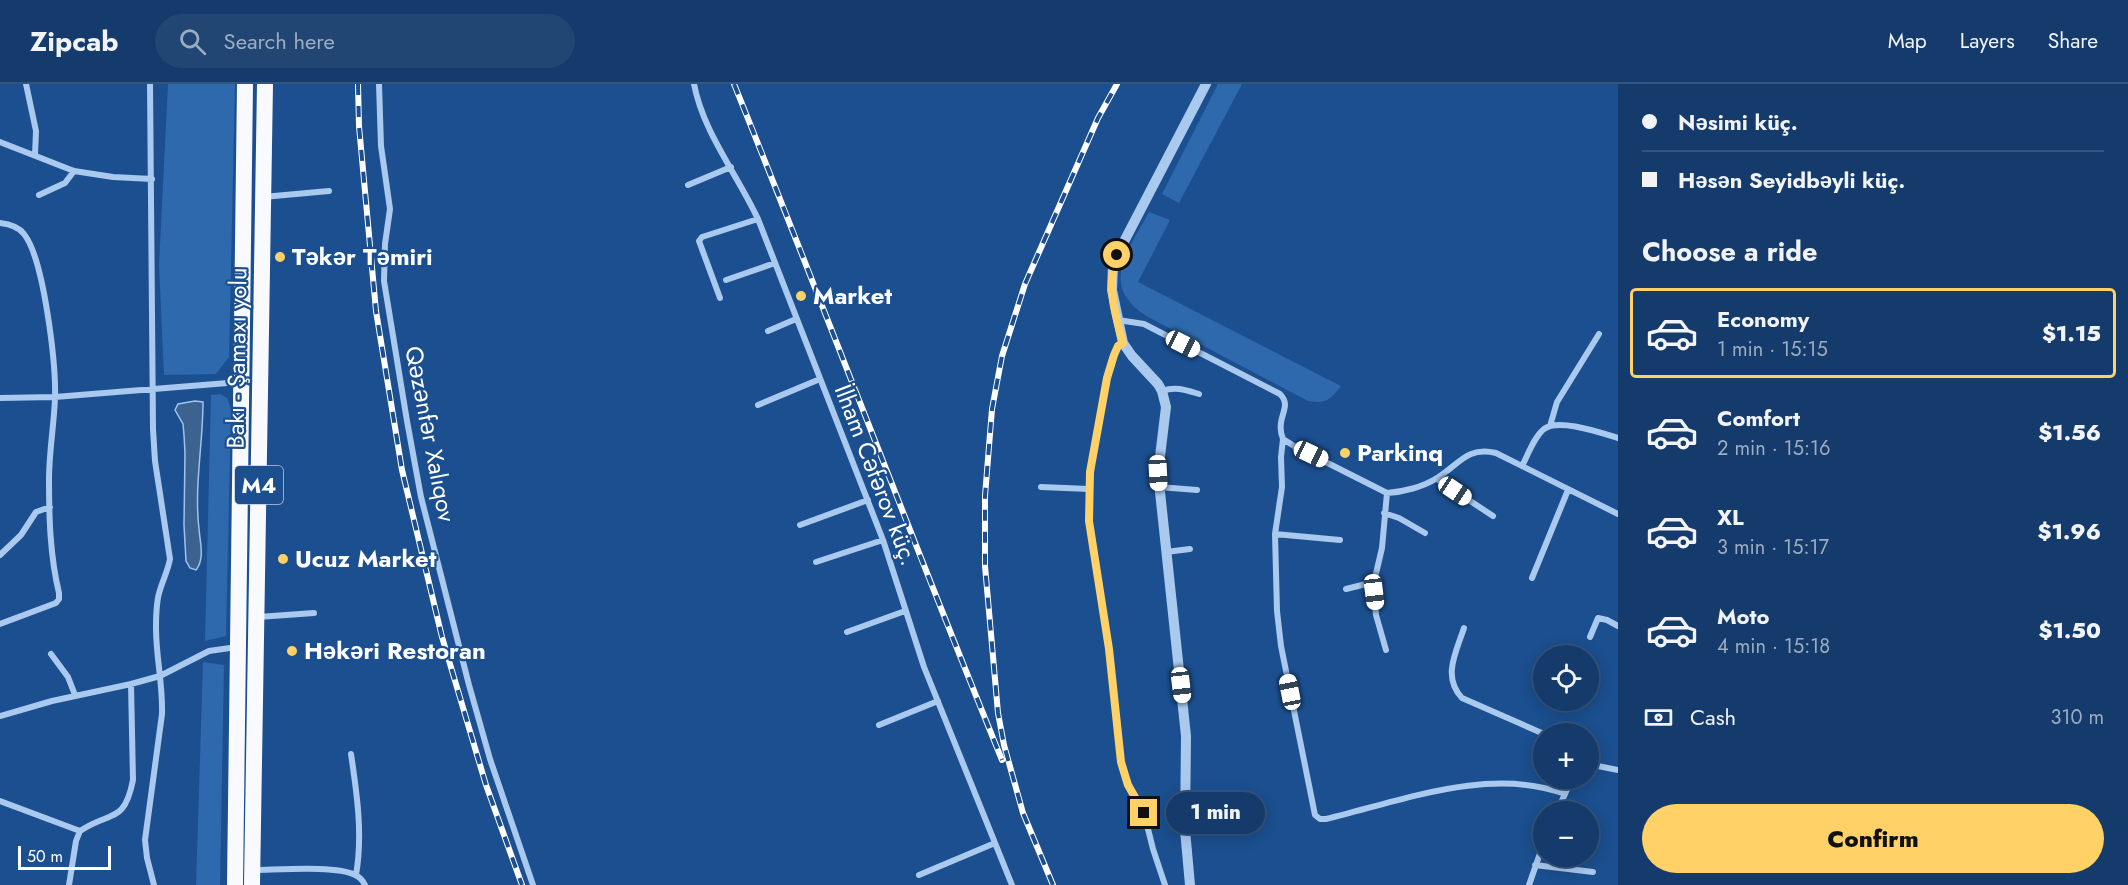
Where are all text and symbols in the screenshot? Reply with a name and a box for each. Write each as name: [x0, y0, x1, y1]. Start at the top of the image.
search box: [155, 14, 575, 68]
text: Zipcab: [30, 21, 119, 62]
icon: search: [176, 25, 209, 58]
text: Search here: [224, 25, 335, 57]
text: Map: [1888, 26, 1927, 56]
text: Layers: [1960, 26, 2015, 56]
text: Share: [2048, 26, 2098, 56]
text: Nəsimi küç.: [1678, 106, 1798, 138]
text: Həsən Seyidbəyli küç.: [1678, 164, 1905, 196]
text: Choose a ride: [1642, 232, 1817, 271]
place label: Təkər Təmiri: [292, 239, 433, 274]
route start: [1103, 241, 1130, 268]
marker: Təkər Təmiri: [273, 250, 287, 264]
street label: Bakı - Şamaxı yolu: [217, 267, 256, 449]
place label: Market: [813, 278, 892, 313]
marker: Market: [794, 289, 808, 303]
text: Economy: [1717, 303, 1809, 335]
icon: car: [1645, 306, 1699, 360]
text: $1.15: [2042, 317, 2101, 349]
car: [1163, 328, 1203, 360]
text: 1 min · 15:15: [1717, 335, 1828, 364]
street label: Qəzənfər Xalıqov: [396, 343, 465, 525]
street label: İlham Cəfərov küç.: [826, 379, 927, 571]
text: Comfort: [1717, 402, 1800, 434]
icon: car: [1645, 405, 1699, 459]
text: $1.56: [2038, 416, 2101, 448]
text: 2 min · 15:16: [1717, 434, 1830, 463]
place label: Parkinq: [1357, 435, 1443, 470]
car: [1291, 438, 1331, 470]
marker: Parkinq: [1338, 446, 1352, 460]
car: [1148, 455, 1168, 491]
road number: M4: [235, 466, 283, 504]
car: [1435, 473, 1475, 509]
text: XL: [1717, 501, 1744, 533]
icon: car: [1645, 504, 1699, 558]
text: $1.96: [2038, 515, 2101, 547]
text: 3 min · 15:17: [1717, 533, 1829, 562]
place label: Ucuz Market: [295, 541, 437, 576]
marker: Ucuz Market: [276, 552, 290, 566]
car: [1363, 573, 1385, 611]
text: Moto: [1717, 600, 1770, 632]
icon: car: [1645, 603, 1699, 657]
text: $1.50: [2039, 614, 2101, 646]
text: 4 min · 15:18: [1717, 632, 1830, 661]
place label: Həkəri Restoran: [304, 633, 486, 668]
marker: Həkəri Restoran: [285, 644, 299, 658]
map controls: [1533, 645, 1599, 867]
button: locate: [1533, 645, 1599, 711]
car: [1170, 666, 1192, 704]
car: [1278, 673, 1302, 711]
icon: cash: [1642, 701, 1675, 734]
text: Cash: [1690, 701, 1736, 733]
text: 310 m: [2050, 703, 2104, 732]
button: +: [1533, 723, 1599, 789]
callout: 1 min: [1165, 792, 1264, 834]
text: 1 min: [1190, 798, 1241, 827]
route end: [1130, 799, 1157, 826]
button: −: [1533, 801, 1599, 867]
button: Confirm: [1642, 804, 2104, 873]
scale bar: [18, 843, 111, 870]
text: 50 m: [27, 845, 63, 868]

